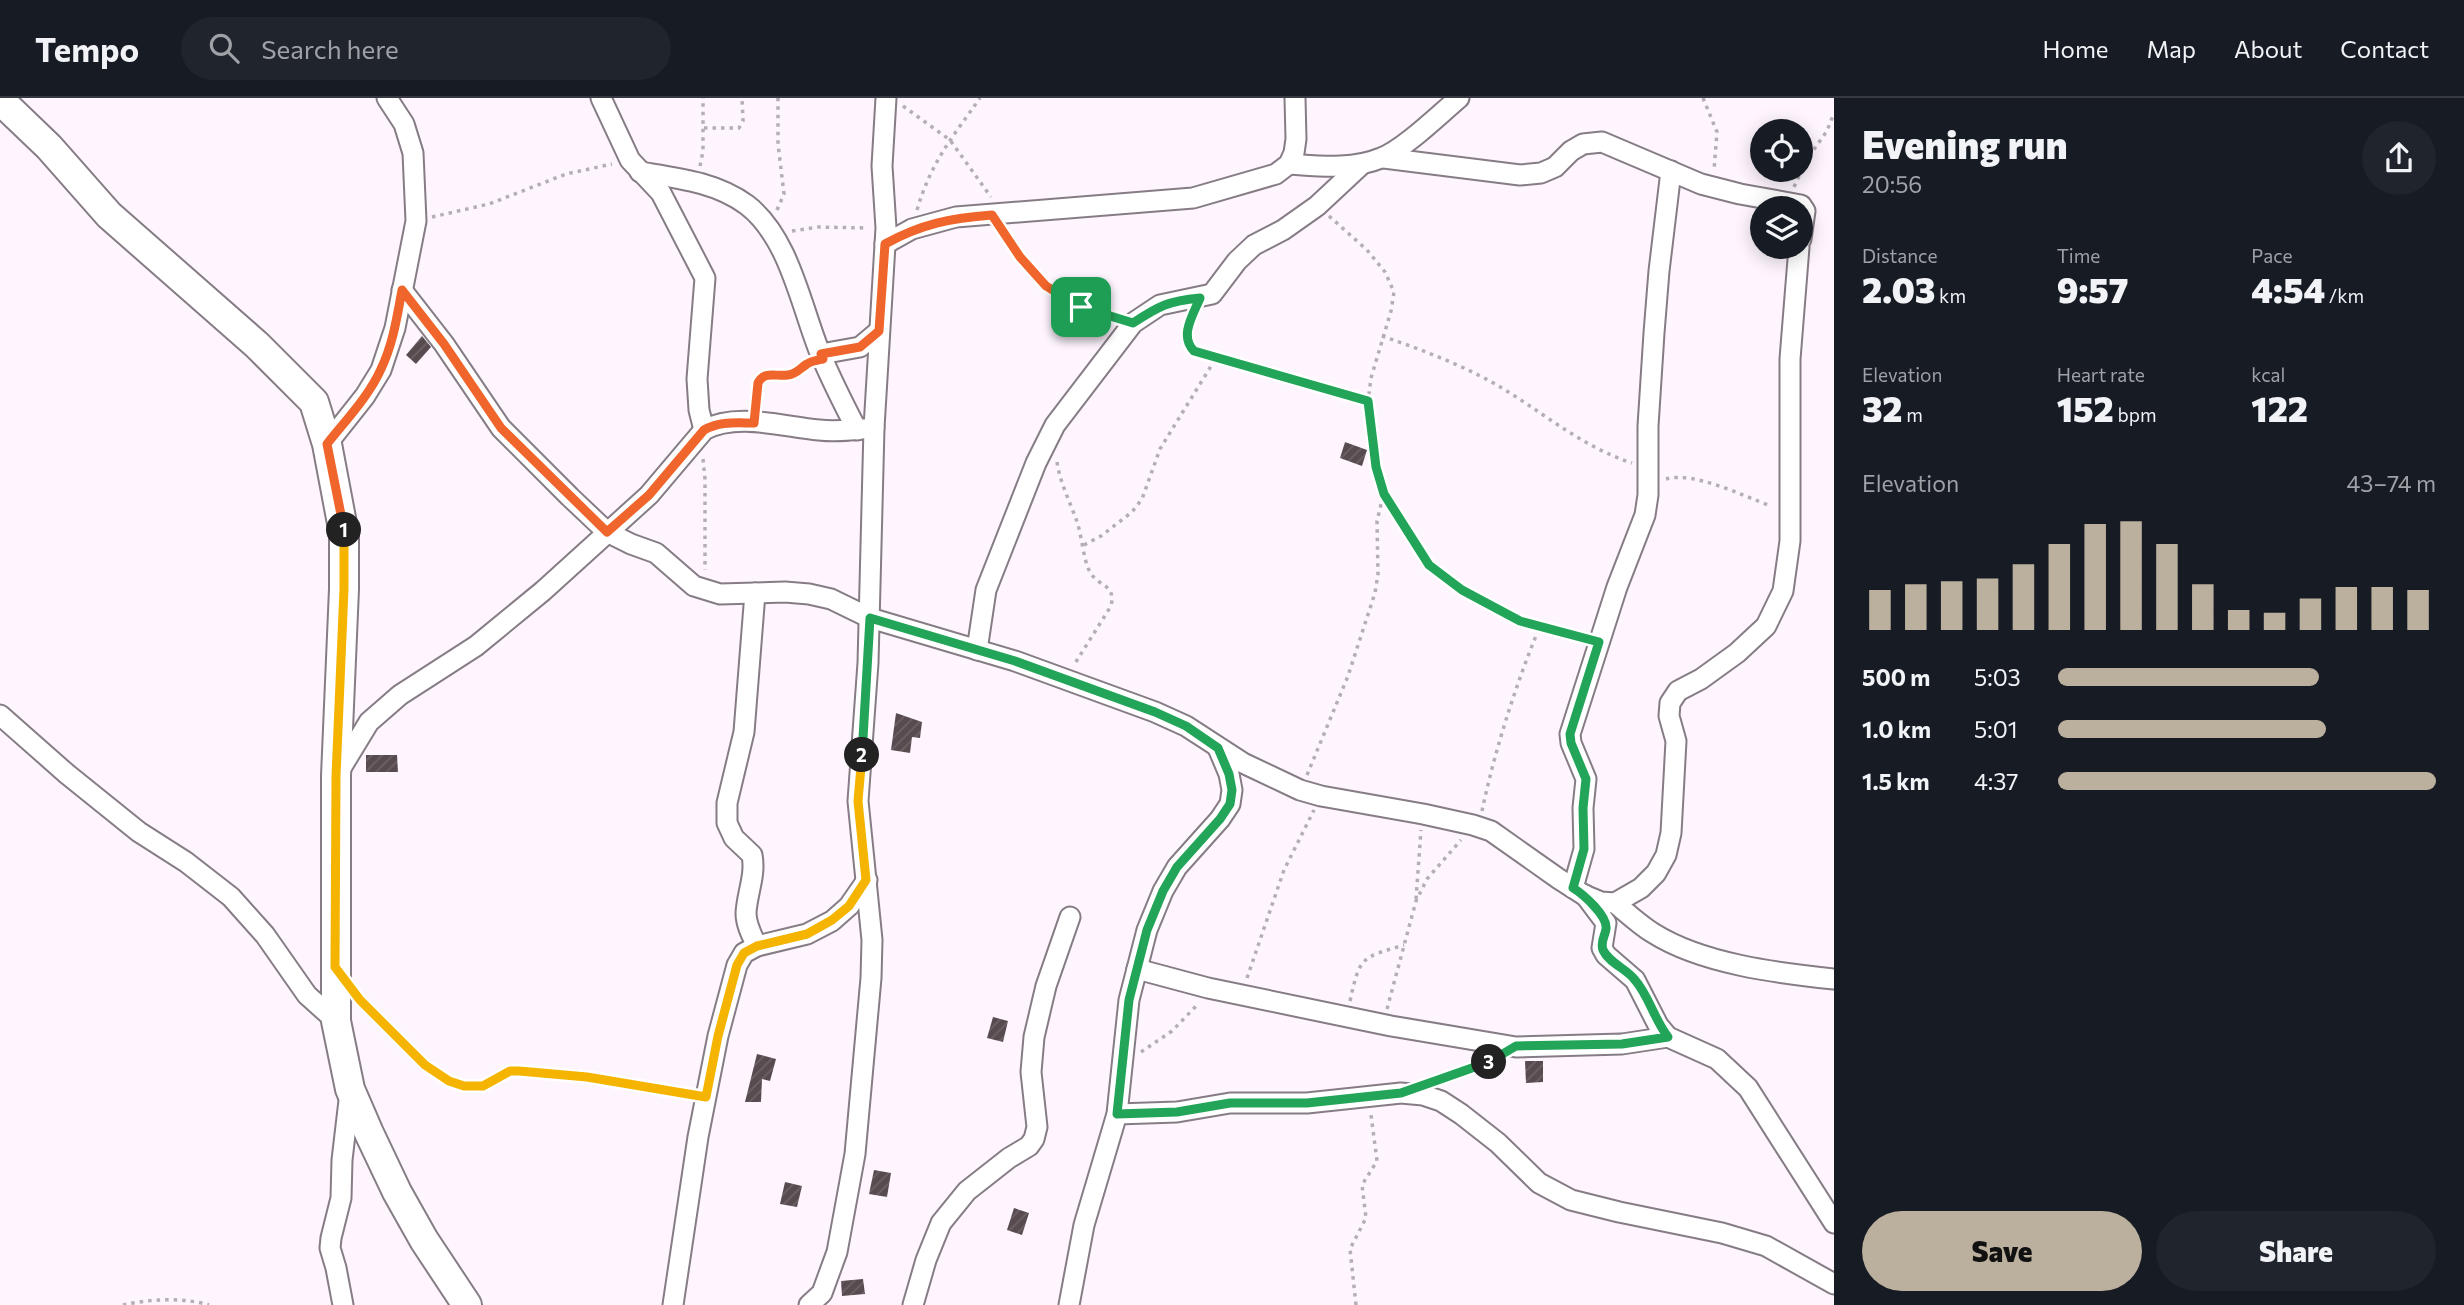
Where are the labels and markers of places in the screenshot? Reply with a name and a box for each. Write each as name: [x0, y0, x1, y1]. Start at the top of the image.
pin: [1051, 277, 1111, 337]
pin: 1: [326, 512, 362, 548]
pin: 2: [844, 738, 880, 772]
pin: 3: [1472, 1044, 1506, 1080]

